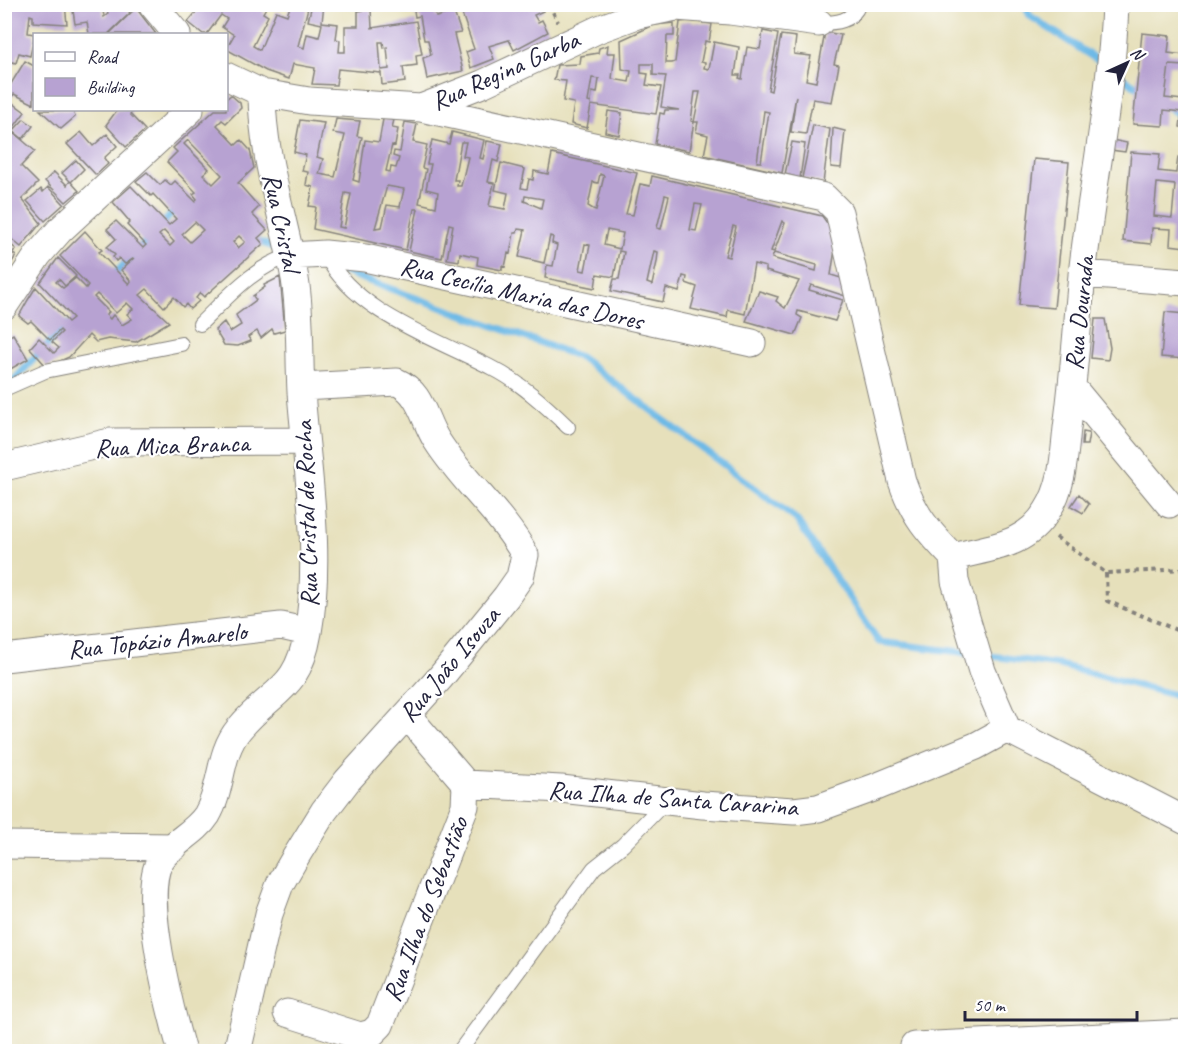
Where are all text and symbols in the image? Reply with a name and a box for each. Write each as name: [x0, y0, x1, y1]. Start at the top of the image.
street label: Rua Regina Garba: [426, 22, 586, 118]
legend: [33, 33, 228, 111]
north arrow: [1097, 33, 1157, 93]
text: N: [1126, 43, 1150, 66]
text: Road: [87, 46, 120, 68]
text: Building: [87, 76, 136, 98]
street label: Rua Cristal: [255, 170, 309, 279]
street label: Rua Cecília Maria das Dores: [397, 250, 649, 338]
street label: Rua Dourada: [1057, 252, 1102, 371]
street label: Rua Cristal de Rocha: [287, 418, 326, 608]
street label: Rua Mica Branca: [94, 426, 252, 465]
street label: Rua João Isouza: [391, 599, 508, 729]
street label: Rua Topázio Amarelo: [66, 614, 251, 666]
street label: Rua Ilha de Santa Cararina: [547, 773, 800, 824]
street label: Rua Ilha do Sebastião: [375, 810, 477, 1006]
scale bar: [965, 984, 1138, 1022]
text: 50 m: [974, 994, 1007, 1016]

